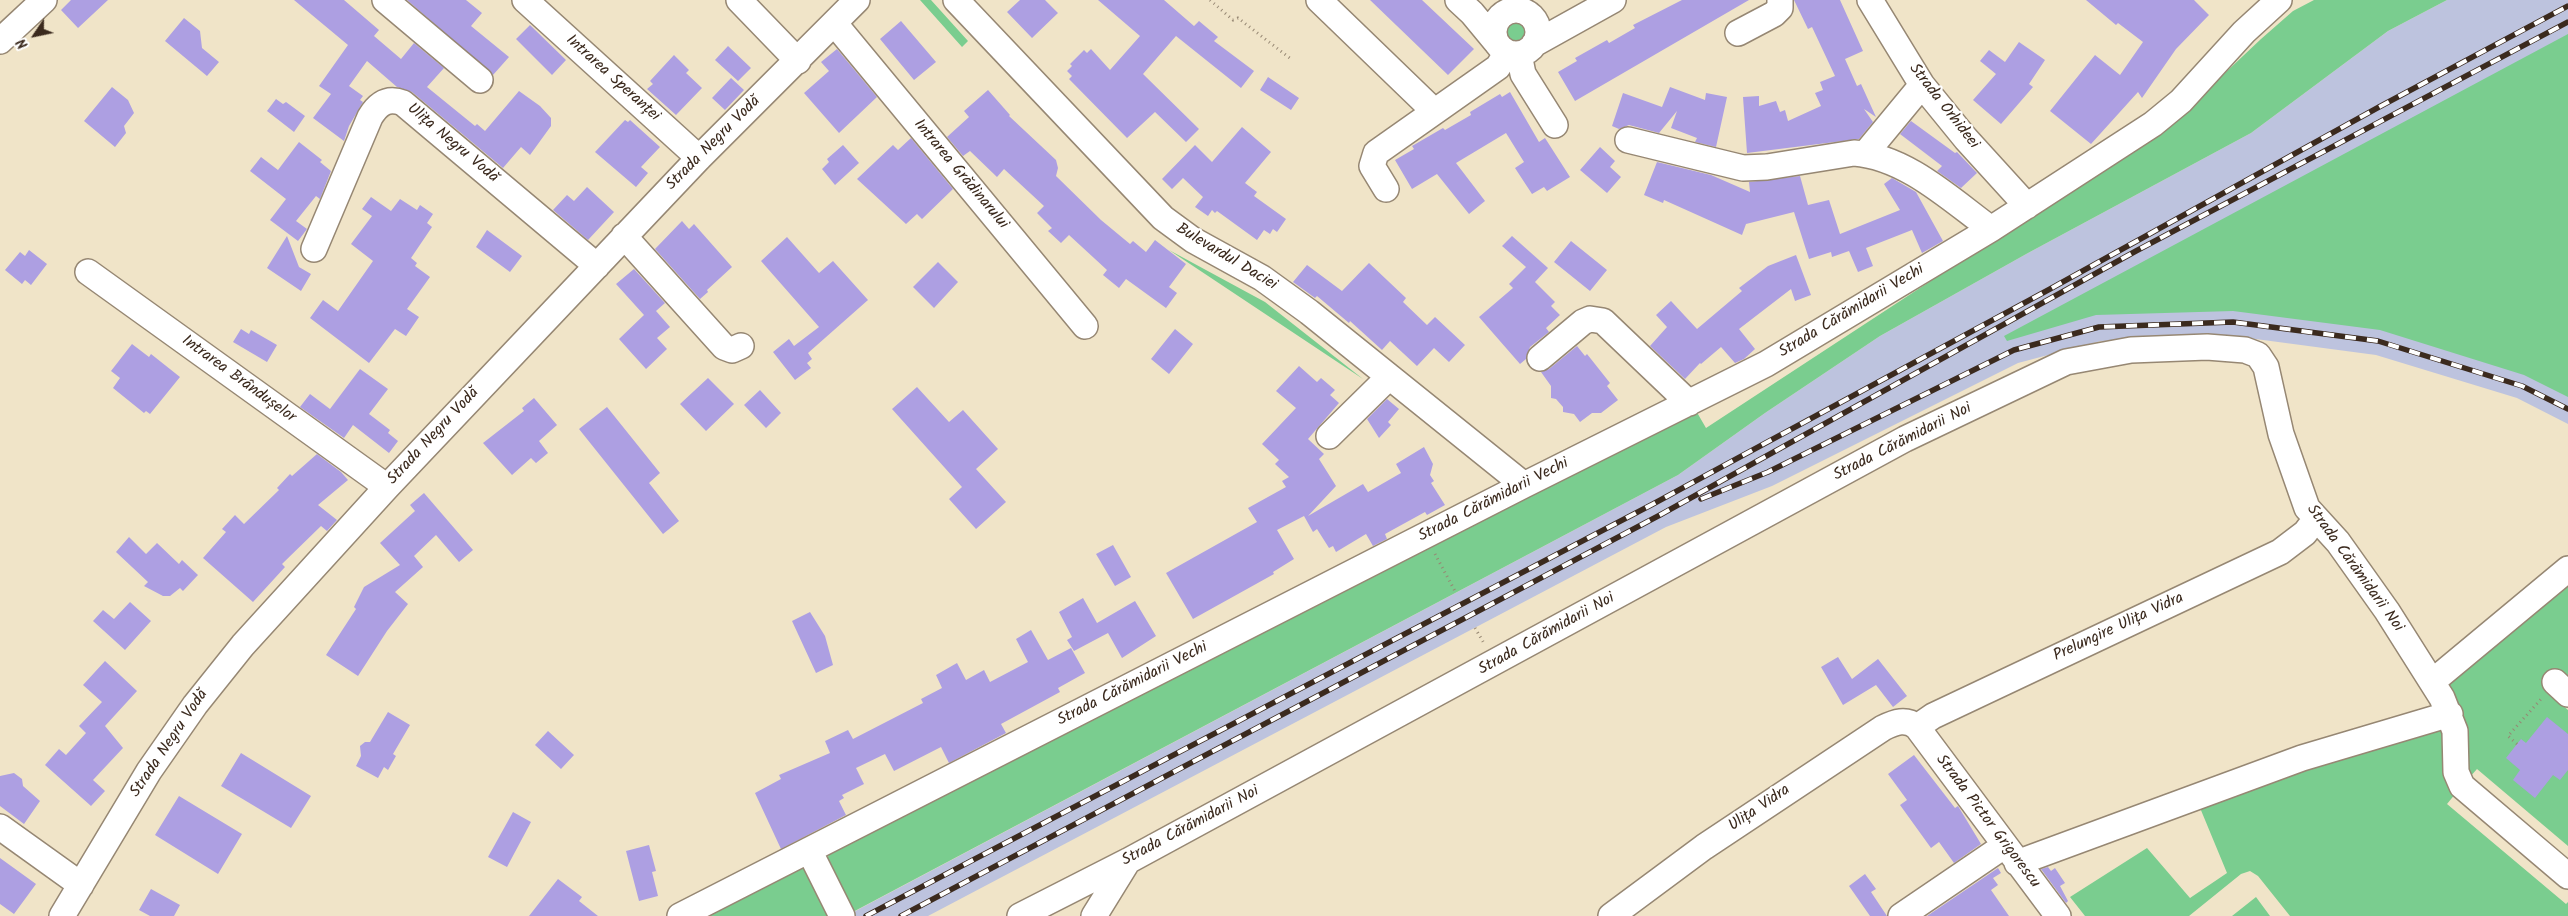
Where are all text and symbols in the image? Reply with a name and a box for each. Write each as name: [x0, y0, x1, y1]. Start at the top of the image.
north arrow: [10, 10, 60, 60]
street label: Intrarea Speranței: [561, 32, 663, 126]
text: N: [11, 34, 34, 53]
street label: Strada Orhideei: [1904, 60, 1982, 154]
street label: Strada Negru Vodă: [663, 93, 765, 195]
street label: Ulița Negru Vodă: [402, 100, 502, 188]
street label: Intrarea Grădinarului: [908, 116, 1012, 234]
street label: Bulevardul Daciei: [1172, 220, 1280, 296]
street label: Strada Cărămidarii Vechi: [1776, 261, 1928, 363]
street label: Intrarea Brândușelor: [177, 332, 299, 428]
street label: Strada Negru Vodă: [384, 384, 484, 490]
street label: Strada Cărămidarii Noi: [1831, 400, 1975, 486]
street label: Strada Cărămidarii Vechi: [1416, 455, 1572, 547]
street label: Strada Cărămidarii Noi: [2301, 502, 2407, 636]
street label: Prelungire Ulița Vidra: [2051, 589, 2187, 667]
street label: Strada Cărămidarii Noi: [1476, 590, 1618, 680]
street label: Strada Cărămidarii Vechi: [1055, 639, 1211, 731]
street label: Strada Negru Vodă: [127, 687, 213, 801]
street label: Strada Pictor Grigorescu: [1931, 752, 2043, 892]
street label: Ulița Vidra: [1726, 781, 1794, 837]
street label: Strada Cărămidarii Noi: [1119, 783, 1263, 871]

